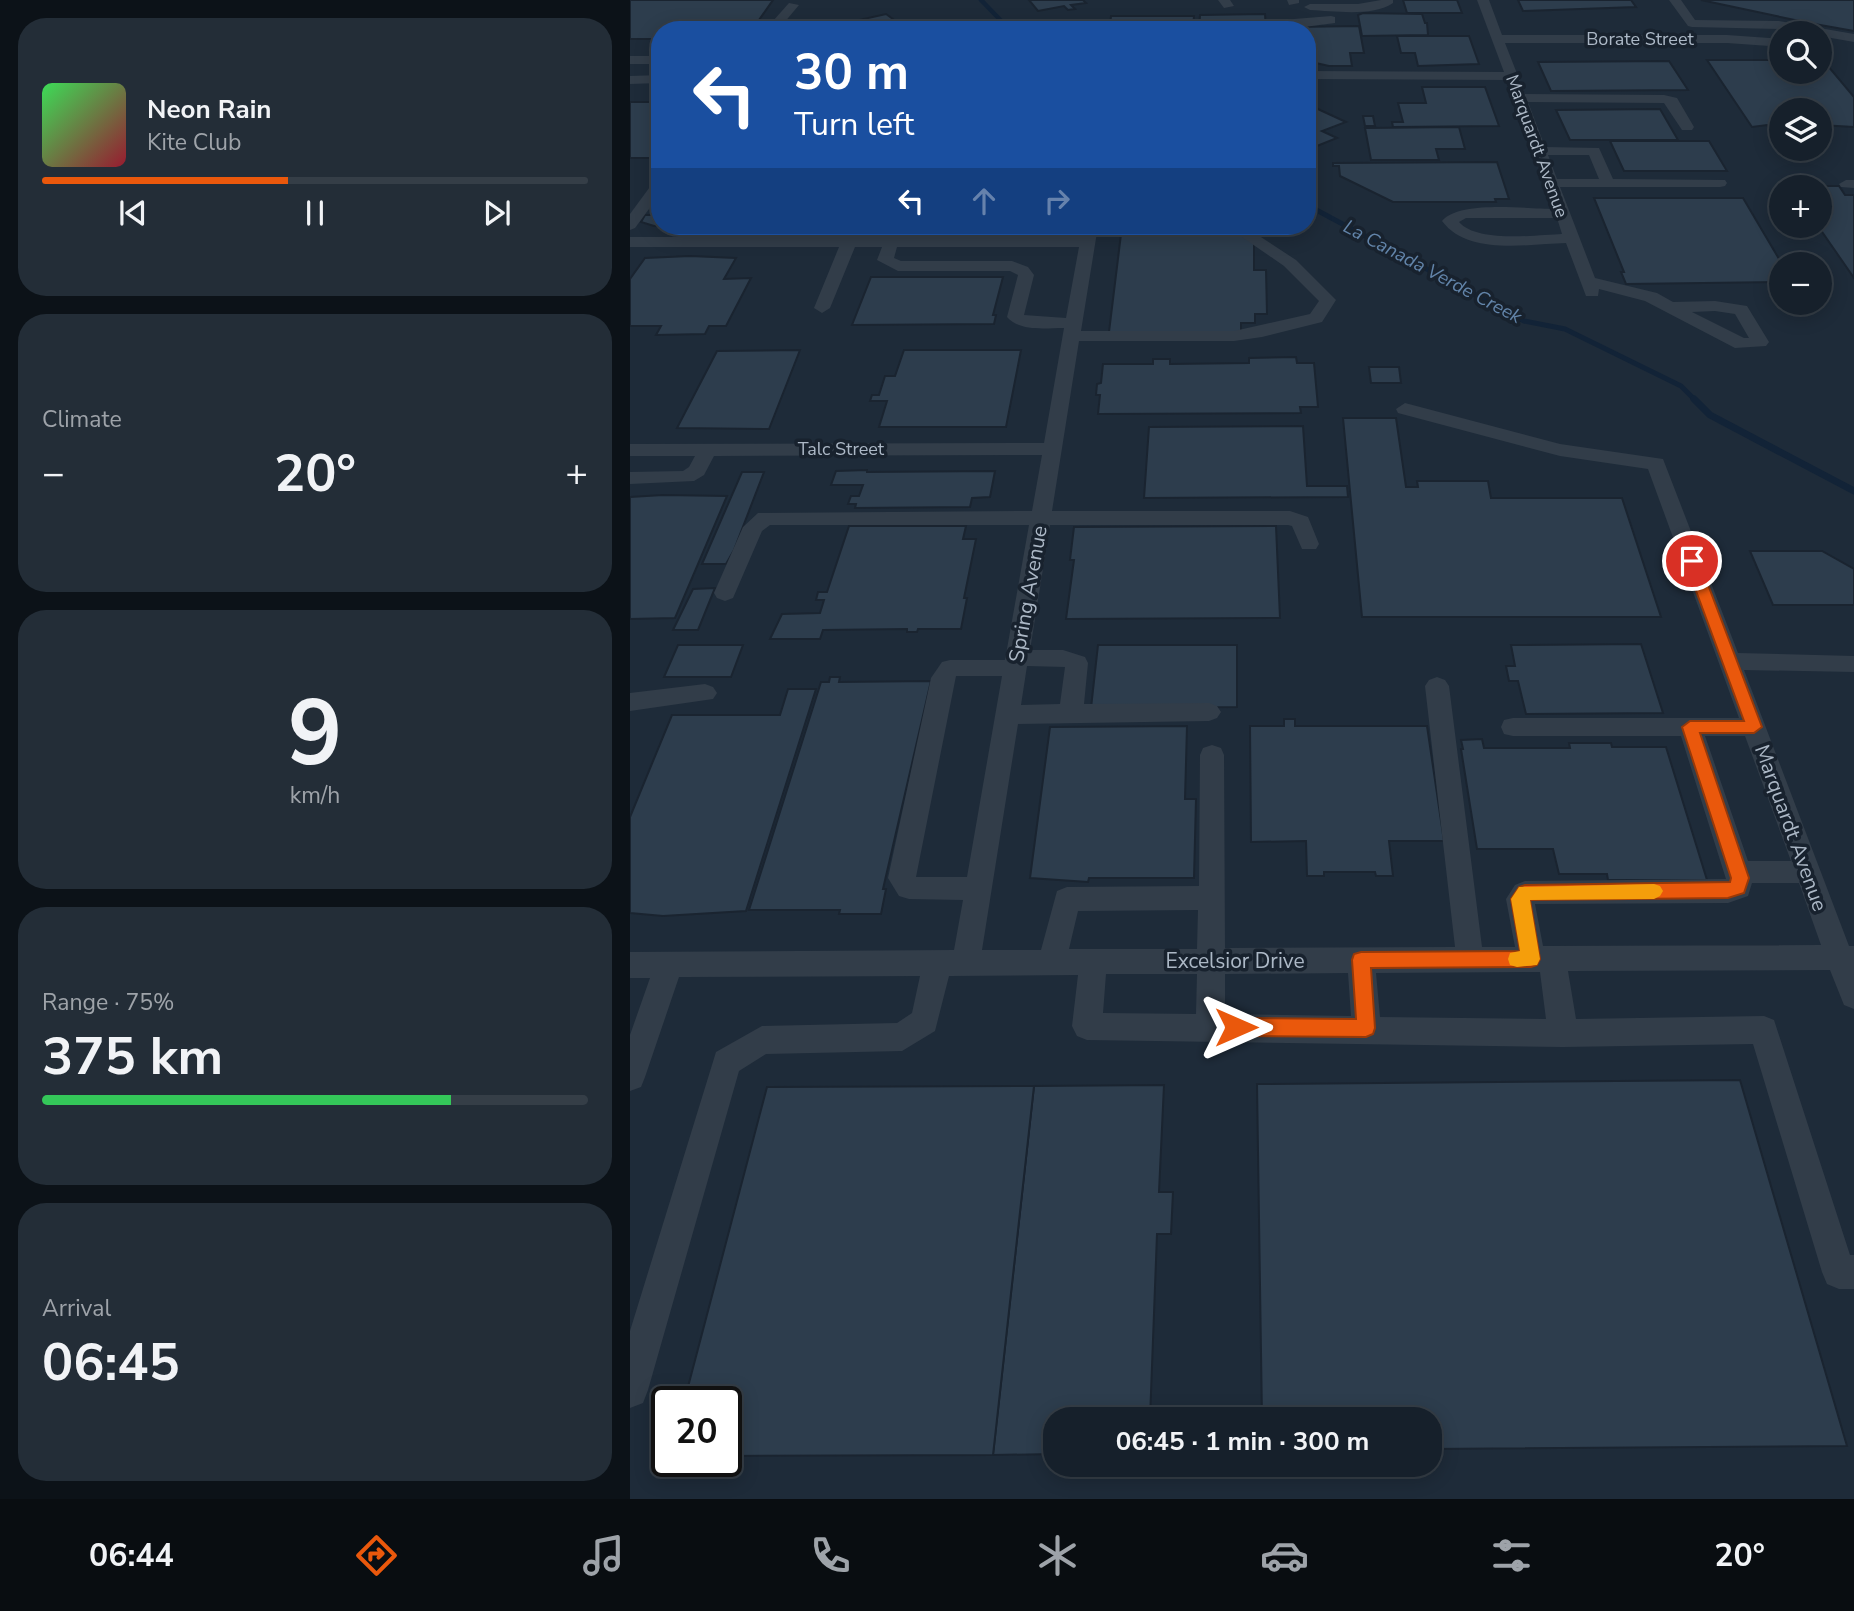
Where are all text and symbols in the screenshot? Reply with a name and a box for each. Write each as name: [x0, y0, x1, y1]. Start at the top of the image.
map controls: [1769, 21, 1832, 315]
button: search: [1769, 21, 1832, 84]
street label: Borate Street: [1586, 27, 1694, 51]
text: 30 m: [794, 39, 909, 106]
icon: left: [679, 49, 770, 140]
street label: Marquardt Avenue: [1500, 71, 1574, 221]
text: Neon Rain: [147, 92, 272, 127]
button: layers: [1769, 98, 1832, 161]
text: Turn left: [794, 103, 914, 146]
text: Kite Club: [147, 127, 241, 158]
button: +: [1769, 175, 1832, 238]
icon: left: [892, 182, 930, 220]
icon: ahead: [965, 182, 1003, 220]
icon: right: [1038, 182, 1076, 220]
icon: previous: [114, 194, 152, 232]
icon: pause: [296, 194, 334, 232]
icon: next: [478, 194, 516, 232]
water label: La Canada Verde Creek: [1339, 214, 1527, 330]
button: −: [1769, 252, 1832, 315]
text: Climate: [42, 404, 122, 435]
street label: Talc Street: [798, 437, 885, 461]
text: 20°: [274, 438, 356, 509]
text: −: [42, 448, 65, 499]
text: +: [565, 448, 588, 499]
street label: Spring Avenue: [1002, 523, 1054, 665]
pin: [1662, 531, 1722, 591]
icon: arrive: [1673, 542, 1711, 580]
text: 9: [288, 672, 342, 796]
street label: Marquardt Avenue: [1748, 741, 1834, 915]
text: km/h: [290, 780, 340, 811]
street label: Excelsior Drive: [1165, 947, 1305, 975]
text: Range · 75%: [42, 987, 174, 1018]
position arrow: [1199, 990, 1273, 1064]
text: 375 km: [42, 1021, 223, 1092]
text: Arrival: [42, 1293, 111, 1324]
text: 06:45: [42, 1327, 180, 1398]
speed limit sign: 20: [651, 1386, 742, 1477]
text: 06:45 · 1 min · 300 m: [1116, 1424, 1369, 1459]
icon: directions: [352, 1531, 401, 1580]
icon: music: [579, 1531, 628, 1580]
icon: phone: [806, 1531, 855, 1580]
icon: climate: [1033, 1531, 1082, 1580]
icon: car: [1260, 1531, 1309, 1580]
icon: filters: [1487, 1531, 1536, 1580]
text: 06:44: [89, 1534, 174, 1577]
text: 20°: [1714, 1534, 1765, 1577]

